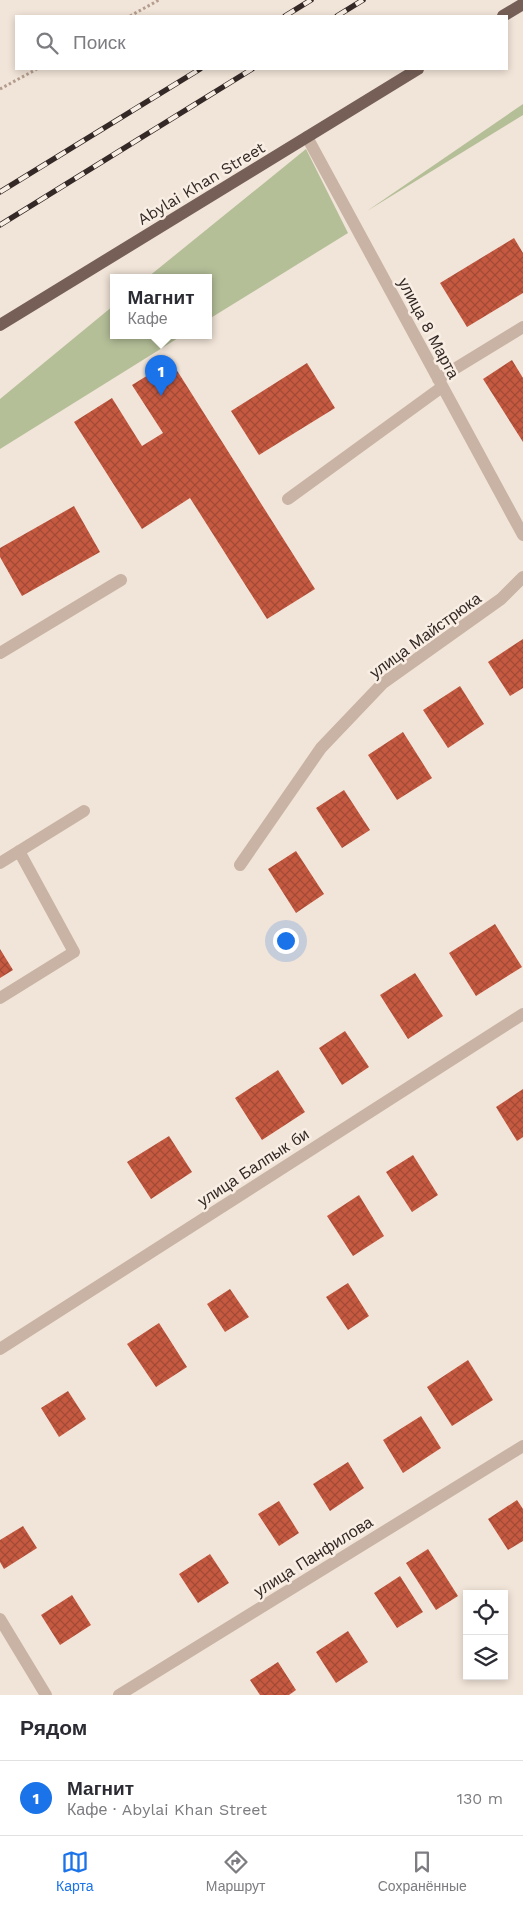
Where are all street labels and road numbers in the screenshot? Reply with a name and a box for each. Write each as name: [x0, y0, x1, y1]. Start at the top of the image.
street label: Abylai Khan Street: [134, 138, 269, 229]
street label: улица 8 Марта: [394, 274, 463, 382]
street label: улица Майстрюка: [366, 588, 485, 682]
street label: улица Балпык би: [194, 1124, 313, 1210]
street label: улица Панфилова: [250, 1512, 376, 1601]

